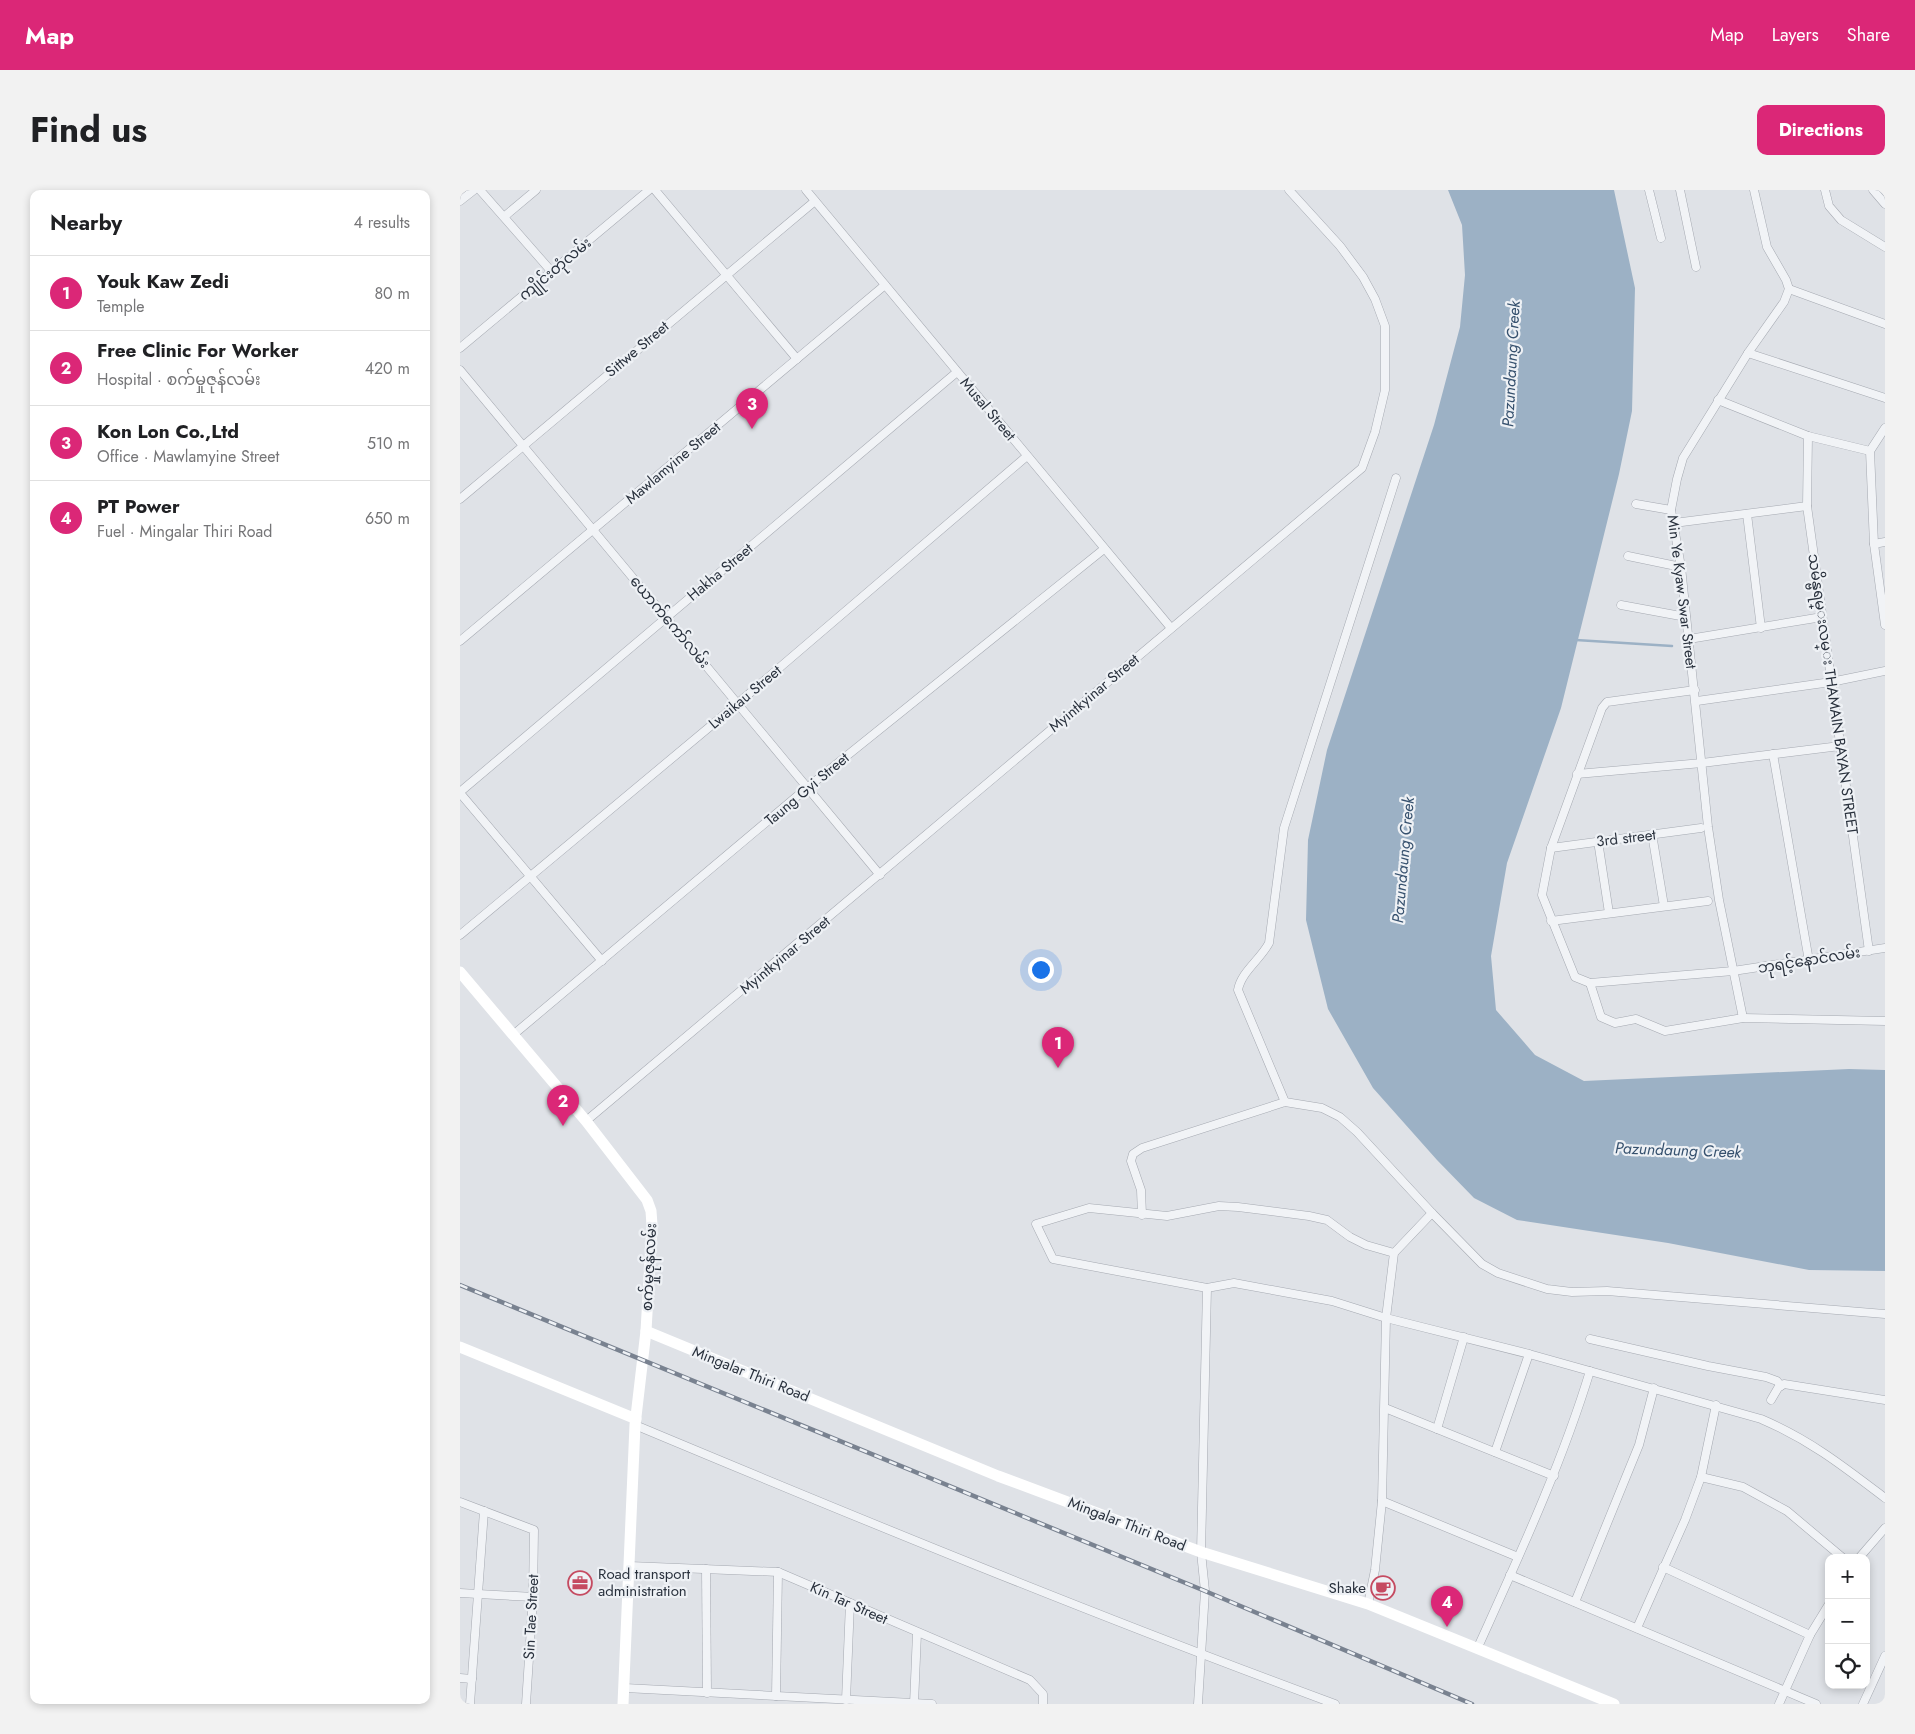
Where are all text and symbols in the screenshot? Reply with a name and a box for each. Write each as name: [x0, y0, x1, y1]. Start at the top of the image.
text: Map: [25, 18, 74, 53]
text: Map: [1710, 22, 1744, 48]
text: Layers: [1772, 22, 1819, 48]
text: Share: [1847, 22, 1890, 48]
text: Find us: [30, 105, 147, 155]
button: Directions: [1757, 105, 1885, 155]
text: Nearby: [50, 208, 122, 238]
text: 4 results: [354, 211, 410, 234]
street label: ကျိုင်းတုံလမ်း: [514, 232, 597, 307]
text: Youk Kaw Zedi: [97, 268, 229, 295]
text: 1: [62, 282, 70, 305]
text: 80 m: [374, 282, 410, 305]
text: Temple: [97, 295, 145, 318]
water label: Pazundaung Creek: [1496, 299, 1526, 428]
street label: Sittwe Street: [600, 315, 674, 382]
text: Free Clinic For Worker: [97, 337, 299, 364]
text: 2: [61, 357, 71, 380]
text: 420 m: [365, 357, 410, 380]
text: Hospital · စက်မှုဇုန်လမ်း: [97, 368, 261, 391]
street label: Musal Street: [955, 372, 1021, 446]
pin: 3: [736, 388, 768, 429]
street label: Mawlamyine Street: [621, 416, 726, 509]
text: Kon Lon Co.,Ltd: [97, 418, 239, 445]
text: 3: [61, 432, 71, 455]
text: 510 m: [367, 432, 410, 455]
text: Office · Mawlamyine Street: [97, 445, 279, 468]
text: PT Power: [97, 493, 180, 520]
text: 4: [60, 507, 72, 530]
text: 650 m: [365, 507, 410, 530]
street label: Min Ye Kyaw Swar Street: [1662, 514, 1702, 671]
text: Fuel · Mingalar Thiri Road: [97, 520, 272, 543]
street label: Hakha Street: [682, 538, 758, 606]
street label: သမိန္ဗရမ္းလမ္း THAMAIN BAYAN STREET: [1801, 552, 1864, 836]
street label: ယောက်ကော်လမ်း: [625, 571, 715, 673]
street label: Myintkyinar Street: [1044, 648, 1144, 737]
street label: Lwaikau Street: [704, 660, 787, 734]
street label: Taung Gyi Street: [760, 747, 854, 831]
water label: Pazundaung Creek: [1386, 795, 1420, 924]
street label: 3rd street: [1595, 823, 1658, 853]
street label: Myintkyinar Street: [735, 910, 835, 999]
street label: ဘုရင့်နောင်လမ်း: [1756, 941, 1862, 980]
your location: [1028, 957, 1054, 983]
pin: 1: [1042, 1027, 1074, 1068]
pin: 2: [547, 1085, 579, 1126]
water label: Pazundaung Creek: [1614, 1136, 1743, 1164]
street label: စက်မှုဇုန်လမ်း: [636, 1222, 663, 1312]
street label: Mingalar Thiri Road: [689, 1340, 813, 1408]
street label: Mingalar Thiri Road: [1065, 1491, 1189, 1557]
map controls: [1825, 1554, 1870, 1689]
button: +: [1825, 1554, 1870, 1599]
place label: Road transport administration: [598, 1563, 691, 1602]
office icon: Road transport administration: [567, 1570, 593, 1596]
street label: Sin Tae Street: [518, 1573, 544, 1660]
cafe icon: Shake: [1370, 1575, 1396, 1601]
street label: Kin Tar Street: [807, 1576, 892, 1630]
place label: Shake: [1329, 1577, 1366, 1599]
pin: 4: [1431, 1586, 1463, 1627]
button: −: [1825, 1599, 1870, 1644]
button: locate: [1825, 1644, 1870, 1689]

